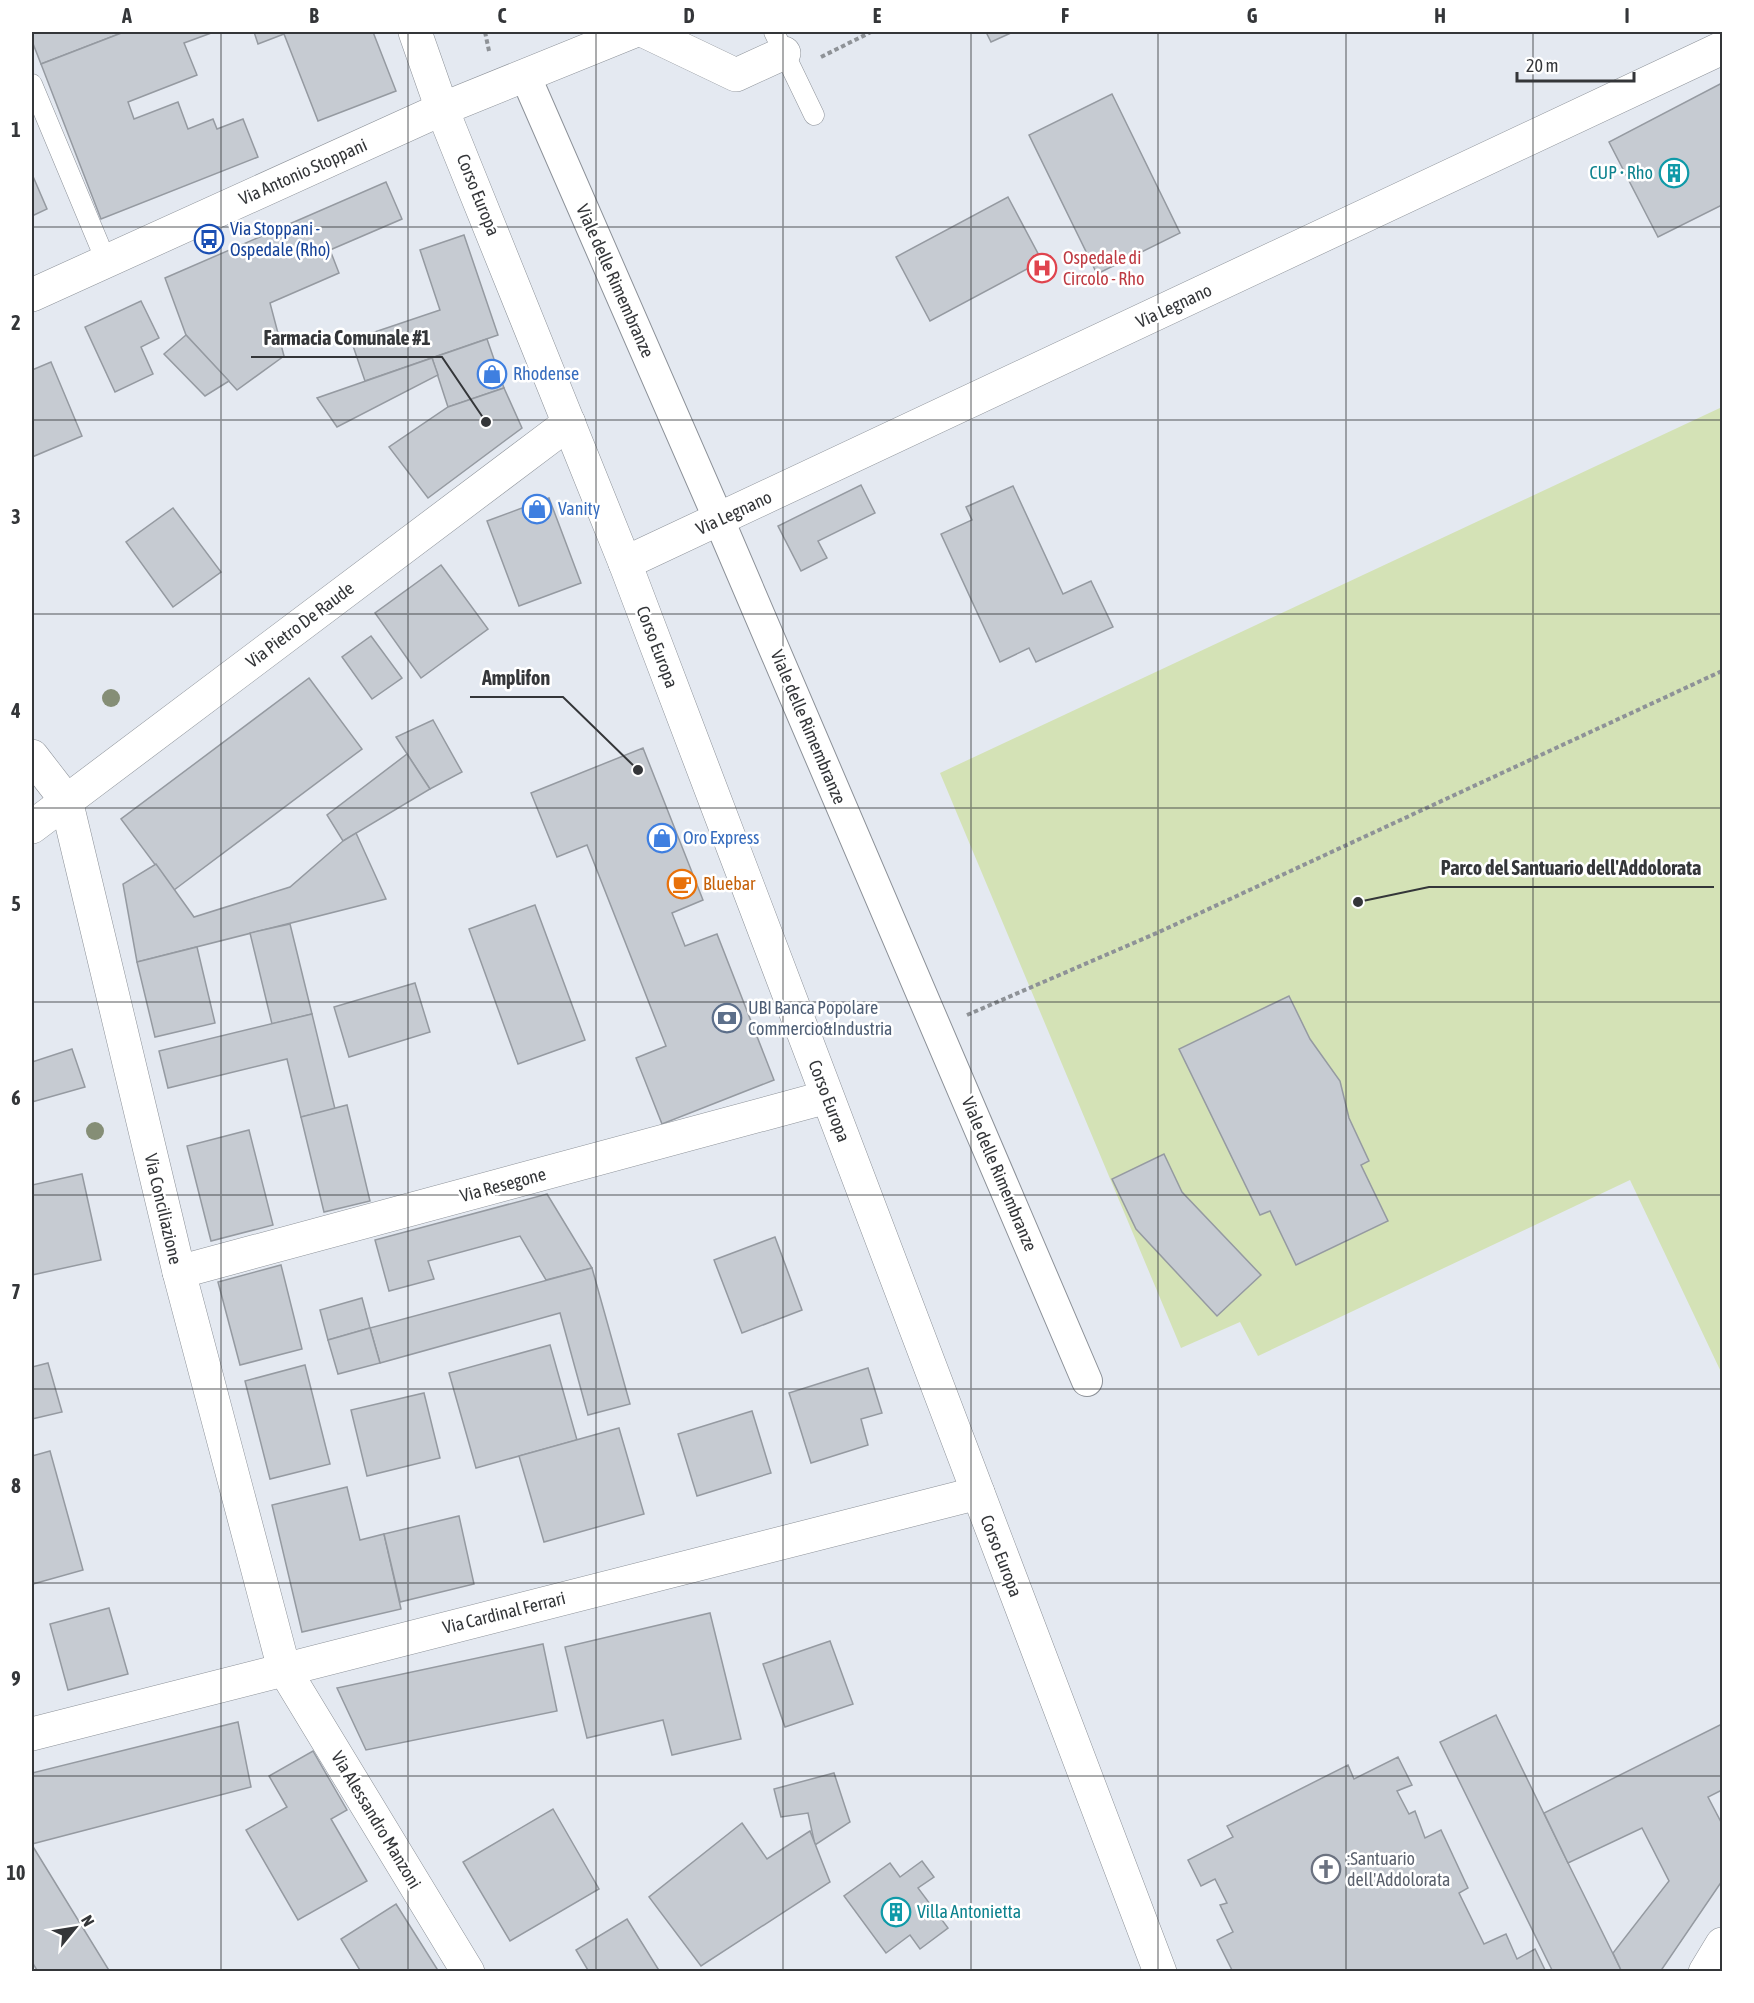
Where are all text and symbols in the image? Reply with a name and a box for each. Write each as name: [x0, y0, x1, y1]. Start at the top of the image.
text: A: [121, 4, 132, 27]
text: B: [309, 4, 319, 27]
text: C: [498, 4, 507, 27]
text: D: [683, 4, 695, 27]
text: E: [873, 4, 882, 27]
text: F: [1061, 4, 1069, 27]
text: G: [1247, 4, 1258, 27]
text: H: [1434, 4, 1446, 27]
text: I: [1624, 4, 1630, 27]
scale bar: [1517, 45, 1634, 83]
text: 20 m: [1526, 55, 1558, 76]
text: 1: [11, 118, 21, 141]
street label: Via Antonio Stoppani: [236, 134, 370, 209]
street label: Corso Europa: [453, 151, 504, 239]
building icon: CUP • Rho: [1658, 157, 1690, 189]
place label: CUP • Rho: [1590, 162, 1653, 183]
street label: Viale delle Rimembranze: [572, 201, 659, 361]
place label: Via Stoppani - Ospedale (Rho): [230, 218, 330, 260]
bus stop icon: Via Stoppani - Ospedale (Rho): [193, 223, 225, 255]
place label: Ospedale di Circolo - Rho: [1063, 247, 1144, 289]
hospital icon: Ospedale di Circolo - Rho: [1026, 252, 1058, 284]
street label: Via Legnano: [1133, 279, 1215, 332]
text: 2: [11, 311, 21, 334]
callout: Farmacia Comunale #1: [251, 319, 442, 357]
text: Farmacia Comunale #1: [263, 326, 431, 349]
shop icon: Rhodense: [476, 358, 508, 390]
place label: Rhodense: [513, 363, 579, 384]
street label: Via Legnano: [693, 486, 775, 539]
shop icon: Vanity: [521, 493, 553, 525]
place label: Vanity: [558, 498, 600, 519]
text: 3: [11, 505, 21, 528]
street label: Via Pietro De Raude: [242, 577, 358, 672]
street label: Corso Europa: [632, 603, 683, 691]
street label: Viale delle Rimembranze: [766, 647, 850, 807]
callout: Amplifon: [470, 659, 563, 697]
text: Amplifon: [481, 666, 550, 689]
text: 4: [10, 699, 21, 722]
shop icon: Oro Express: [646, 822, 678, 854]
place label: Oro Express: [683, 827, 759, 848]
callout: Parco del Santuario dell'Addolorata: [1429, 849, 1714, 887]
text: Parco del Santuario dell'Addolorata: [1441, 856, 1701, 879]
cafe icon: Bluebar: [666, 868, 698, 900]
place label: Bluebar: [703, 873, 756, 894]
text: 5: [11, 892, 21, 915]
place label: UBI Banca Popolare Commercio&Industria: [748, 997, 893, 1039]
bank icon: UBI Banca Popolare Commercio&Industria: [711, 1002, 743, 1034]
street label: Corso Europa: [804, 1057, 855, 1145]
text: 6: [11, 1086, 21, 1109]
street label: Viale delle Rimembranze: [957, 1094, 1041, 1254]
street label: Via Conciliazione: [141, 1151, 186, 1266]
street label: Via Resegone: [458, 1163, 548, 1206]
text: 7: [11, 1280, 21, 1303]
text: 8: [11, 1474, 21, 1497]
street label: Corso Europa: [976, 1512, 1027, 1600]
street label: Via Cardinal Ferrari: [440, 1587, 567, 1638]
text: 9: [11, 1667, 21, 1690]
street label: Via Alessandro Manzoni: [327, 1747, 426, 1892]
place label: :Santuario dell'Addolorata: [1347, 1848, 1450, 1890]
church icon: :Santuario dell'Addolorata: [1310, 1853, 1342, 1885]
text: 10: [7, 1861, 25, 1884]
building icon: Villa Antonietta: [880, 1896, 912, 1928]
north arrow: [45, 1898, 105, 1958]
place label: Villa Antonietta: [917, 1901, 1021, 1922]
text: N: [78, 1912, 98, 1929]

